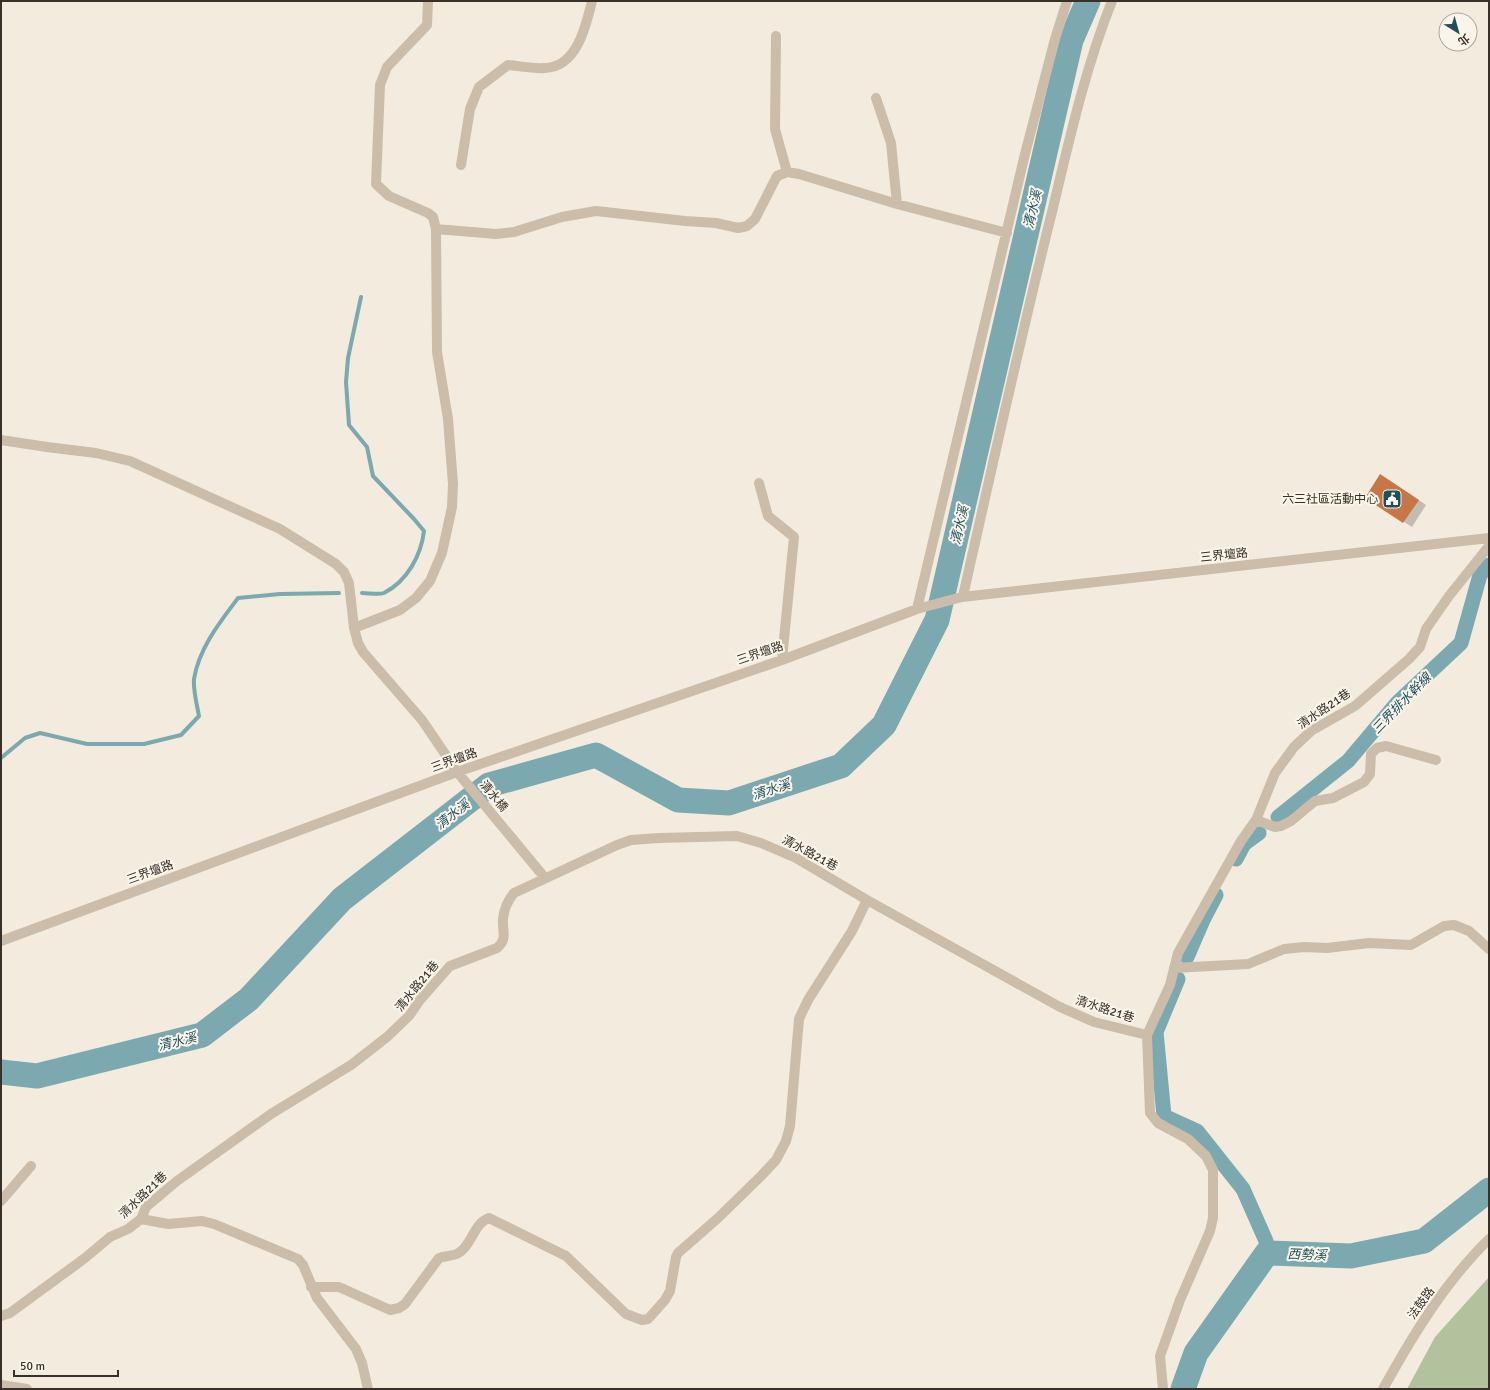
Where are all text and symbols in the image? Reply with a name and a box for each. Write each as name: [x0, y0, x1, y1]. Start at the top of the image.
north arrow: [1438, 12, 1478, 52]
text: 北: [1455, 31, 1472, 48]
water label: 清水溪: [1021, 186, 1046, 230]
public building icon: 六三社區活動中心: [1381, 488, 1403, 510]
place label: 六三社區活動中心: [1282, 492, 1378, 507]
water label: 清水溪: [948, 502, 973, 546]
street label: 三界壇路: [1199, 546, 1249, 565]
street label: 三界壇路: [735, 639, 785, 668]
water label: 三界排水幹線: [1369, 669, 1436, 737]
street label: 清水路21巷: [1295, 686, 1354, 733]
street label: 三界壇路: [429, 745, 479, 776]
water label: 清水溪: [750, 776, 794, 804]
street label: 清水橋: [476, 778, 511, 815]
water label: 清水溪: [432, 795, 474, 833]
street label: 清水路21巷: [779, 833, 840, 874]
street label: 三界壇路: [125, 857, 175, 888]
street label: 清水路21巷: [392, 958, 442, 1015]
street label: 清水路21巷: [1074, 993, 1136, 1026]
water label: 清水溪: [156, 1029, 200, 1054]
street label: 清水路21巷: [116, 1169, 170, 1222]
water label: 西勢溪: [1287, 1246, 1329, 1264]
street label: 法鼓路: [1405, 1284, 1438, 1322]
scale bar: [14, 1352, 118, 1378]
text: 50 m: [20, 1359, 45, 1374]

